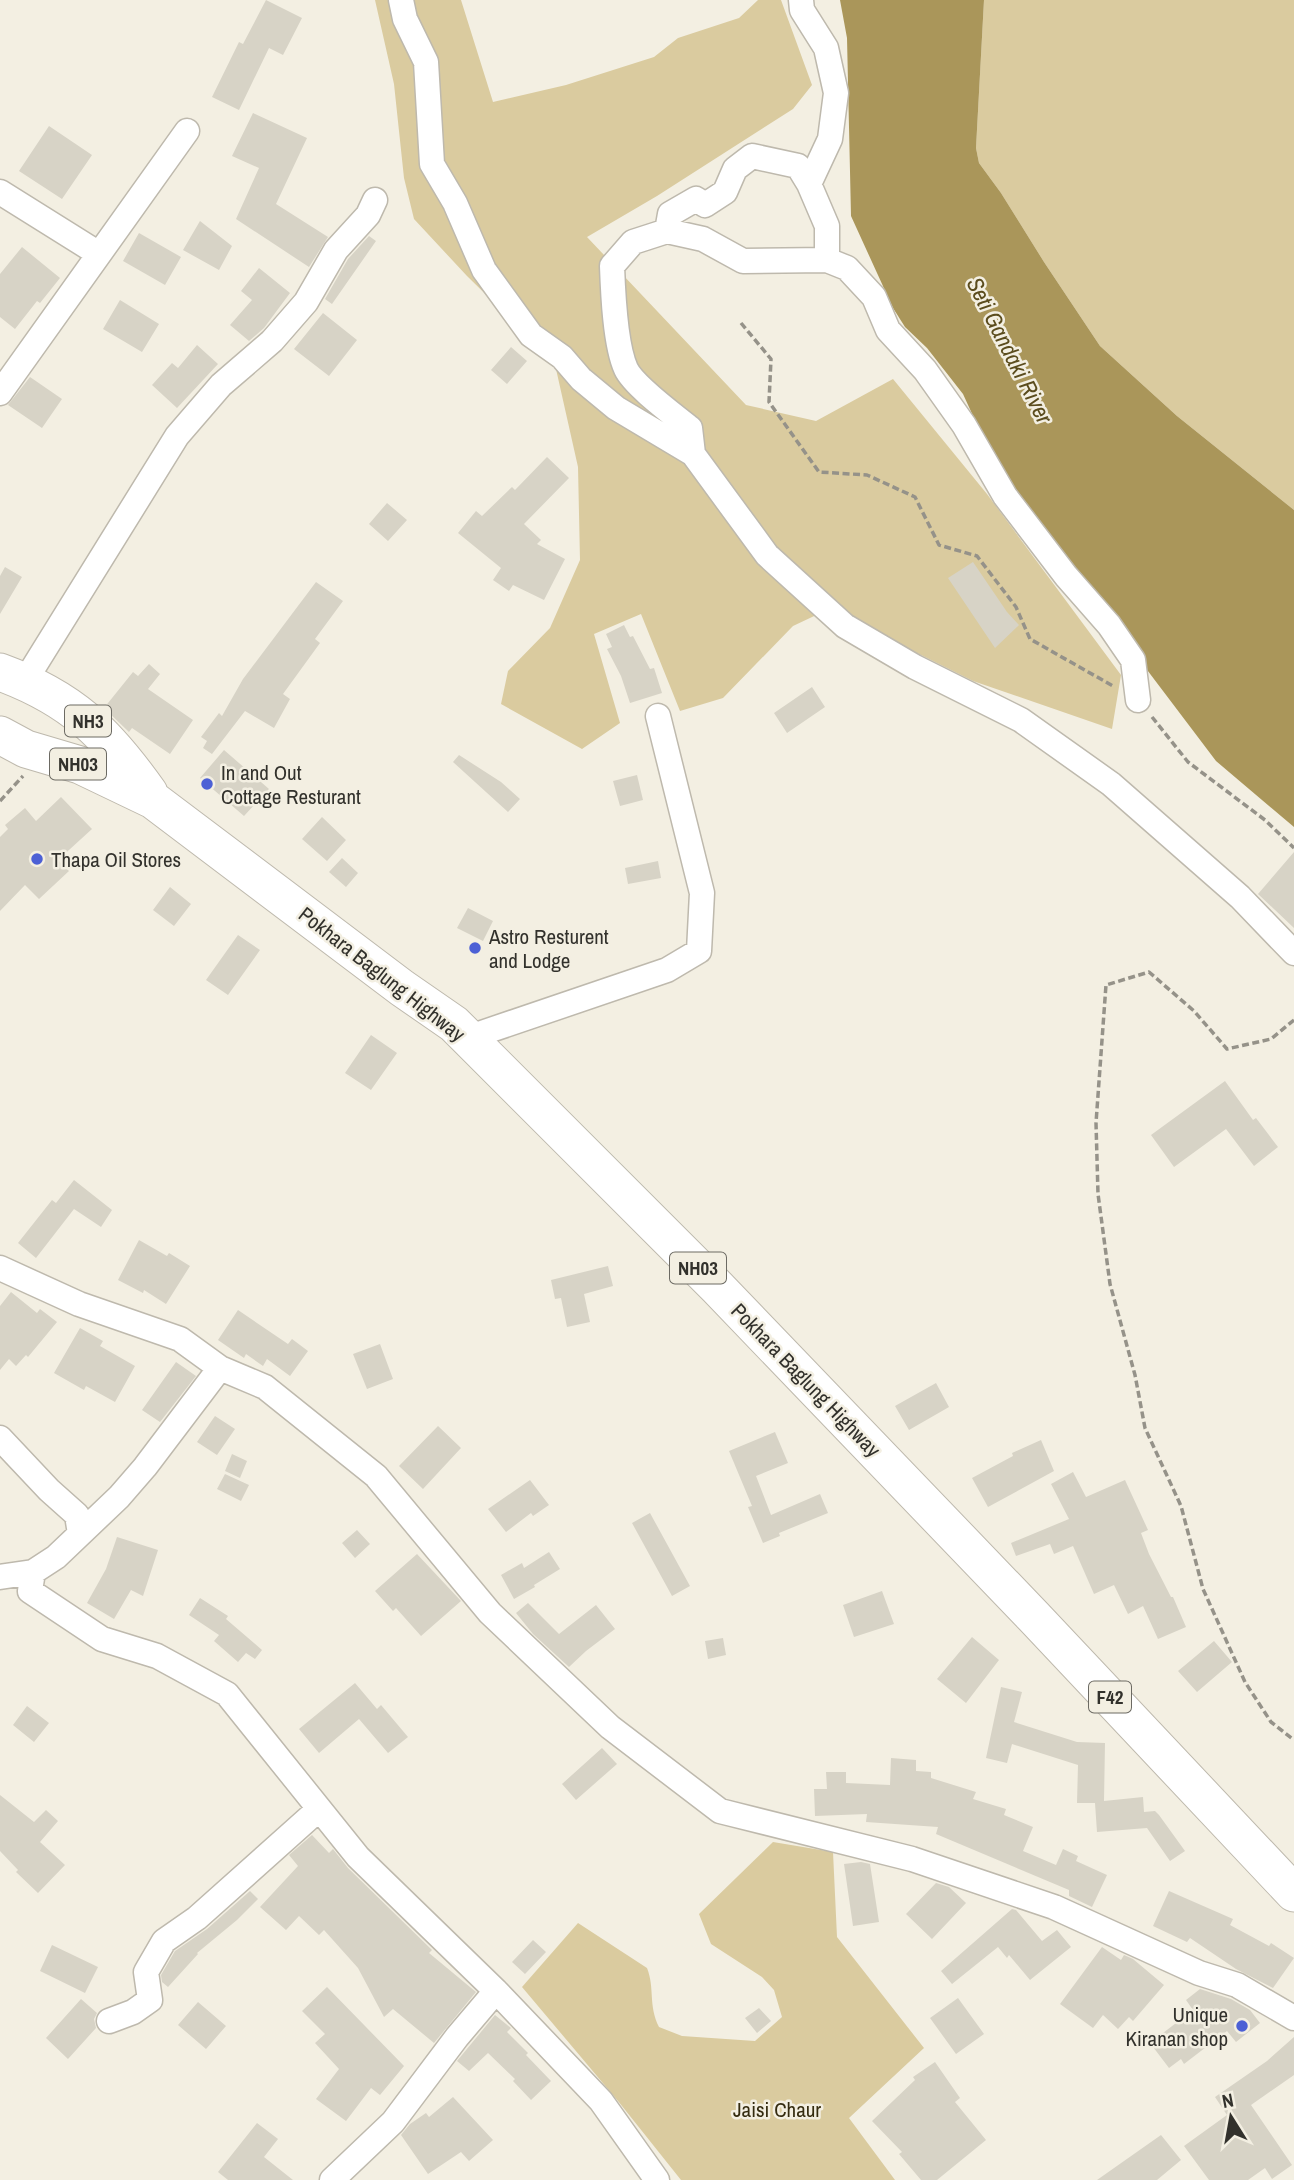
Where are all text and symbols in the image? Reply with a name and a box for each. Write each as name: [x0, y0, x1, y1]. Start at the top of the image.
water label: Seti Gandaki River: [960, 272, 1061, 429]
road number: NH3: [65, 706, 111, 736]
road number: NH03: [50, 748, 106, 779]
place label: In and Out Cottage Resturant: [221, 758, 361, 811]
marker: In and Out Cottage Resturant: [199, 776, 215, 792]
place label: Thapa Oil Stores: [51, 845, 181, 874]
marker: Thapa Oil Stores: [29, 851, 45, 867]
street label: Pokhara Baglung Highway: [293, 900, 472, 1048]
place label: Astro Resturent and Lodge: [488, 922, 609, 975]
marker: Astro Resturent and Lodge: [467, 940, 483, 956]
road number: NH03: [670, 1252, 726, 1284]
street label: Pokhara Baglung Highway: [725, 1297, 888, 1464]
road number: F42: [1089, 1681, 1131, 1712]
place label: Unique Kiranan shop: [1126, 2000, 1228, 2053]
marker: Unique Kiranan shop: [1234, 2018, 1250, 2034]
north arrow: [1196, 2082, 1266, 2152]
text: N: [1220, 2086, 1236, 2114]
park label: Jaisi Chaur: [733, 2095, 821, 2124]

